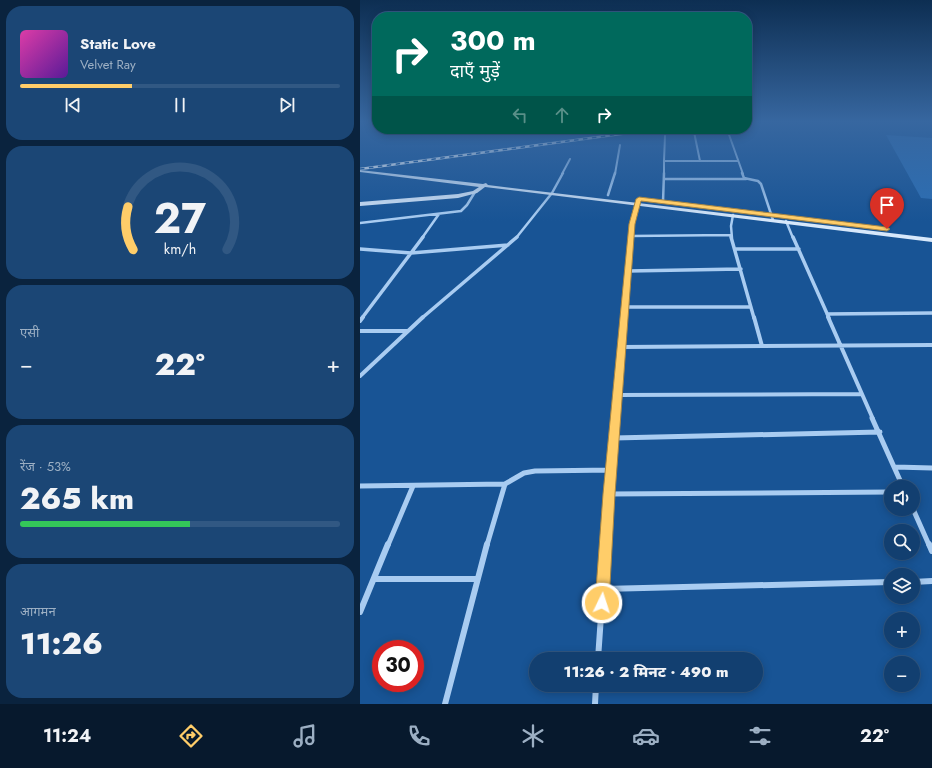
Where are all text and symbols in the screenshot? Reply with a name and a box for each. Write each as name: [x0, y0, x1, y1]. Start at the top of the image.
text: 300 m: [450, 20, 536, 61]
icon: right: [384, 28, 436, 80]
text: Static Love: [80, 33, 156, 55]
text: Velvet Ray: [80, 55, 136, 74]
text: दाएँ मुड़ें: [450, 58, 500, 84]
icon: previous: [62, 94, 84, 116]
icon: pause: [169, 94, 191, 116]
icon: next: [276, 94, 298, 116]
icon: left: [509, 104, 531, 126]
icon: ahead: [551, 104, 573, 126]
icon: right: [593, 104, 615, 126]
text: 27: [154, 188, 206, 249]
pin: [870, 188, 904, 229]
icon: arrive: [876, 194, 898, 216]
text: km/h: [164, 239, 196, 259]
text: एसी: [20, 323, 39, 342]
text: 22°: [155, 343, 205, 386]
text: −: [20, 348, 33, 380]
text: +: [326, 348, 340, 380]
text: रेंज · 53%: [20, 457, 71, 476]
text: 265 km: [20, 477, 134, 520]
map controls: [884, 480, 920, 692]
button: sound: [884, 480, 920, 516]
button: search: [884, 524, 920, 560]
button: layers: [884, 568, 920, 604]
position arrow: [581, 582, 623, 624]
text: आगमन: [20, 602, 56, 621]
button: +: [884, 612, 920, 648]
text: 11:26: [20, 622, 103, 665]
speed limit sign: 30: [372, 640, 424, 692]
button: −: [884, 656, 920, 692]
text: 11:26 · 2 मिनट · 490 m: [564, 661, 728, 683]
icon: directions: [177, 722, 205, 750]
icon: music: [291, 722, 319, 750]
icon: phone: [405, 722, 433, 750]
icon: climate: [519, 722, 547, 750]
icon: car: [632, 722, 660, 750]
icon: filters: [746, 722, 774, 750]
text: 11:24: [43, 723, 91, 749]
text: 22°: [860, 723, 889, 749]

